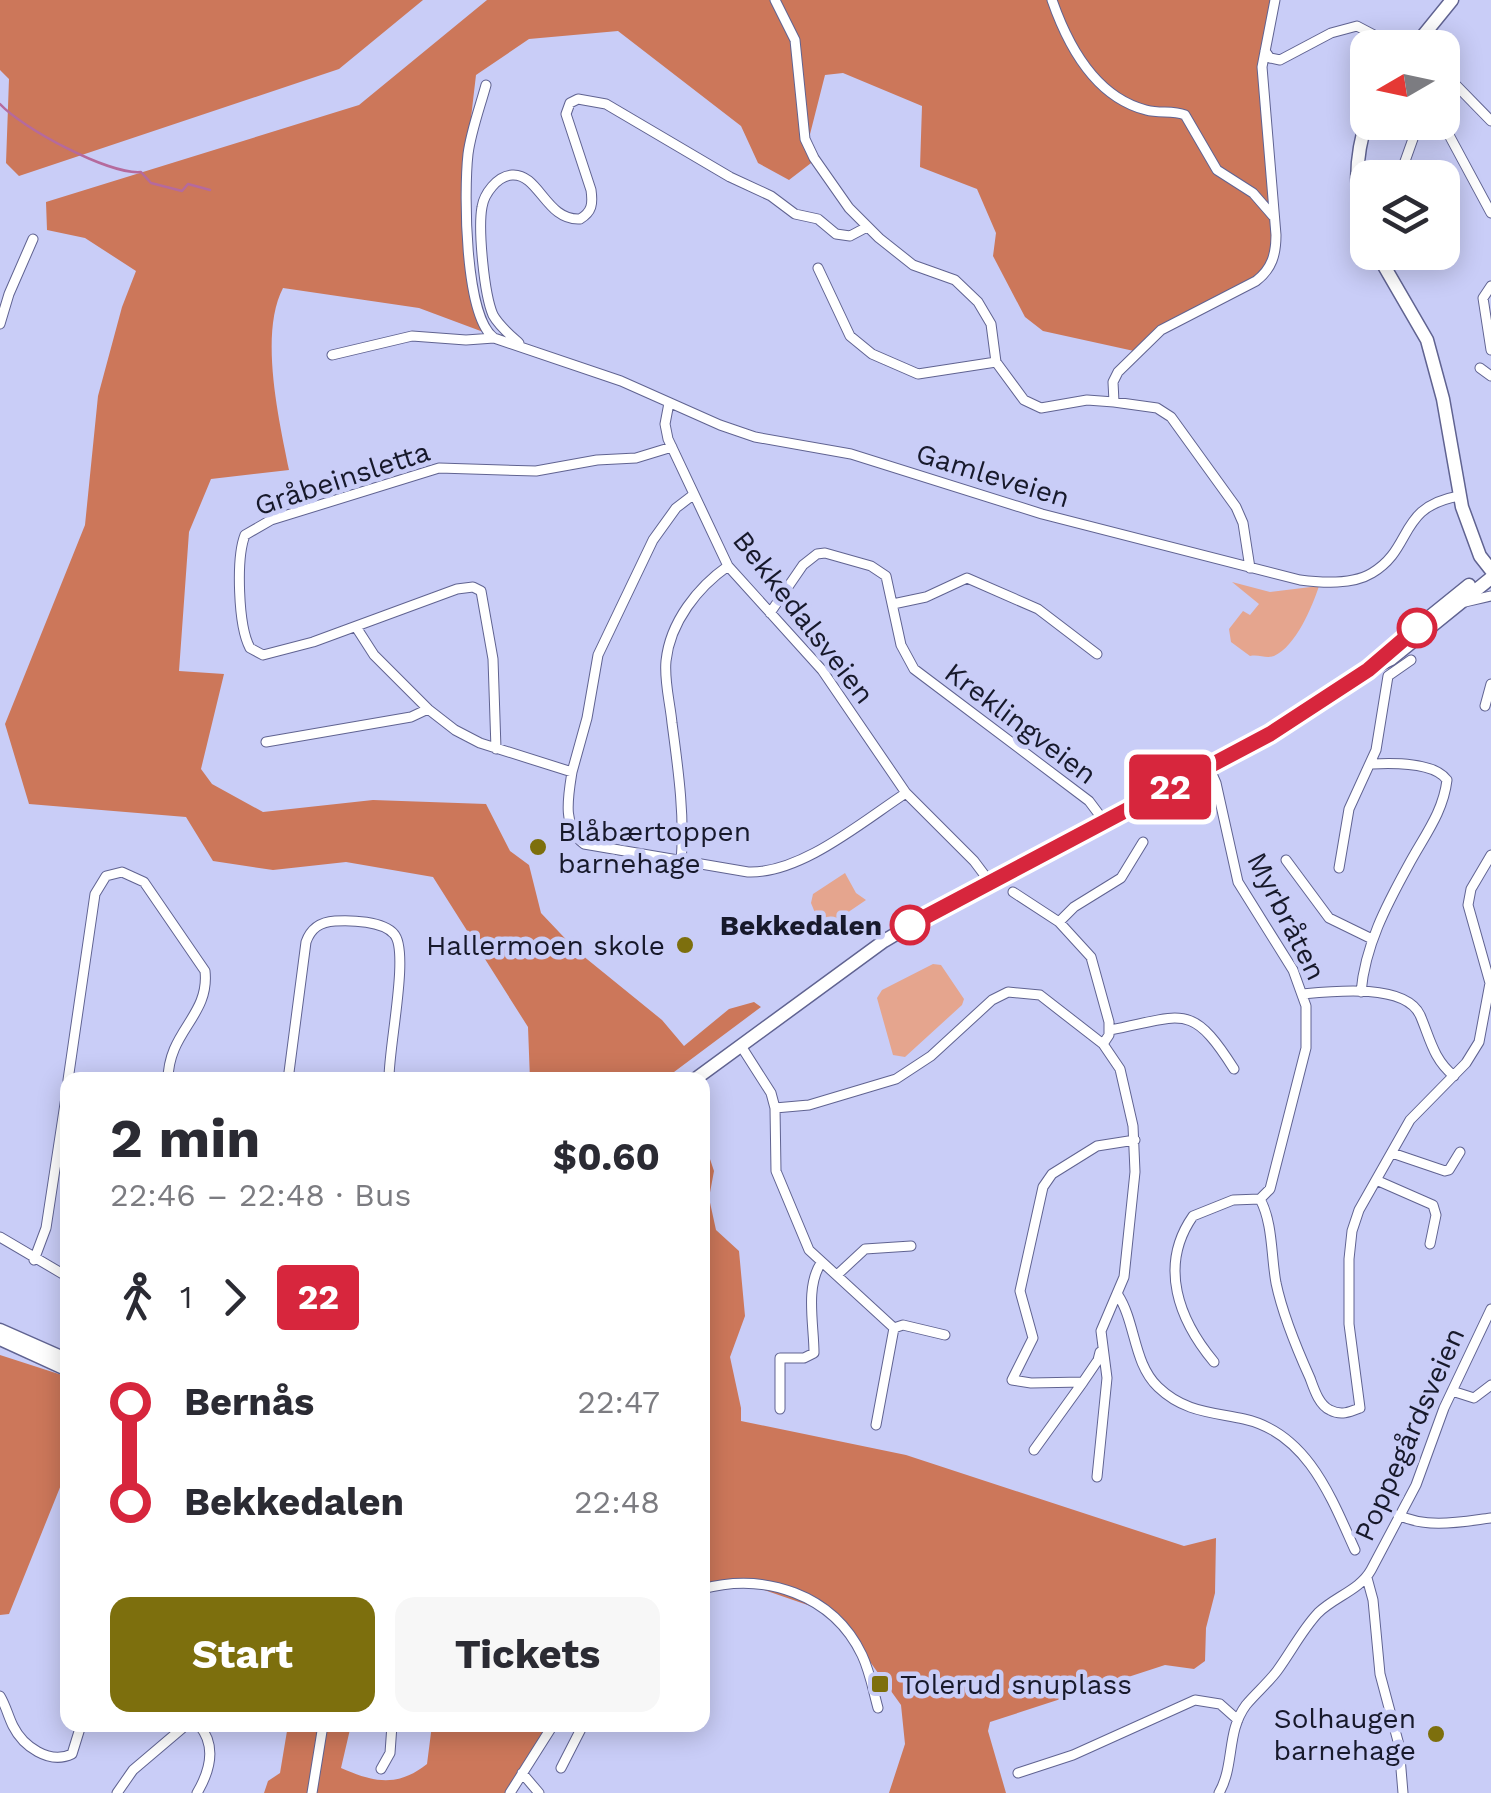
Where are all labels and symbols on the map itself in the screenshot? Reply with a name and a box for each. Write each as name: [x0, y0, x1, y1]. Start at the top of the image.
north arrow: [1350, 30, 1460, 140]
street label: Gråbeinsletta: [250, 435, 434, 522]
street label: Gamleveien: [912, 436, 1074, 514]
street label: Bekkedalsveien: [726, 524, 881, 710]
unlabelled marker: [1398, 609, 1436, 647]
street label: Kreklingveien: [938, 656, 1103, 791]
line badge: 22: [1125, 754, 1215, 820]
place label: Blåbærtoppen barnehage: [558, 815, 751, 880]
marker: Blåbærtoppen barnehage: [527, 836, 549, 858]
street label: Myrbråten: [1240, 847, 1333, 986]
marker: Bekkedalen: [891, 906, 929, 944]
place label: Bekkedalen: [720, 909, 882, 942]
place label: Hallermoen skole: [426, 929, 665, 962]
marker: Hallermoen skole: [674, 934, 696, 956]
street label: Poppegårdsveien: [1348, 1322, 1471, 1546]
place label: Tolerud snuplass: [900, 1668, 1132, 1701]
marker: Tolerud snuplass: [869, 1673, 891, 1695]
place label: Solhaugen barnehage: [1273, 1702, 1416, 1767]
marker: Solhaugen barnehage: [1425, 1723, 1447, 1745]

